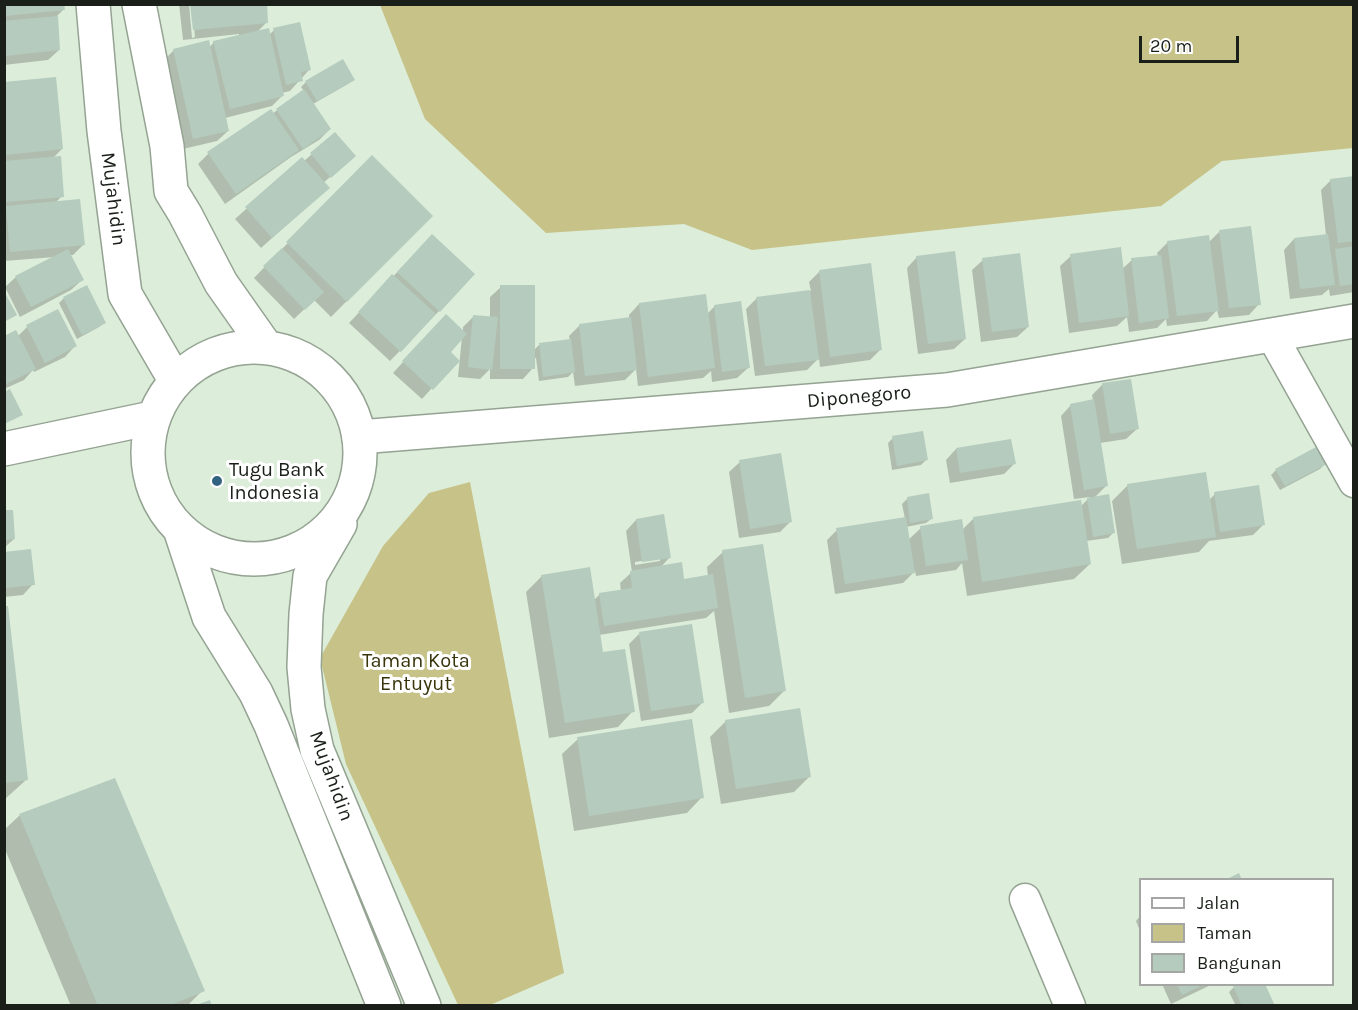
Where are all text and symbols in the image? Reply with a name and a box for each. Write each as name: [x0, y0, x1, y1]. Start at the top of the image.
scale bar: [1142, 24, 1242, 62]
text: 20 m: [1150, 35, 1192, 57]
street label: Mujahidin: [95, 151, 131, 247]
street label: Diponegoro: [806, 380, 912, 414]
place label: Tugu Bank Indonesia: [229, 458, 325, 505]
marker: Tugu Bank Indonesia: [210, 474, 224, 488]
park label: Taman Kota Entuyut: [362, 649, 470, 696]
street label: Mujahidin: [304, 728, 358, 824]
legend: [1139, 878, 1334, 986]
text: Jalan: [1197, 892, 1240, 914]
text: Taman: [1197, 922, 1252, 944]
text: Bangunan: [1197, 952, 1282, 974]

